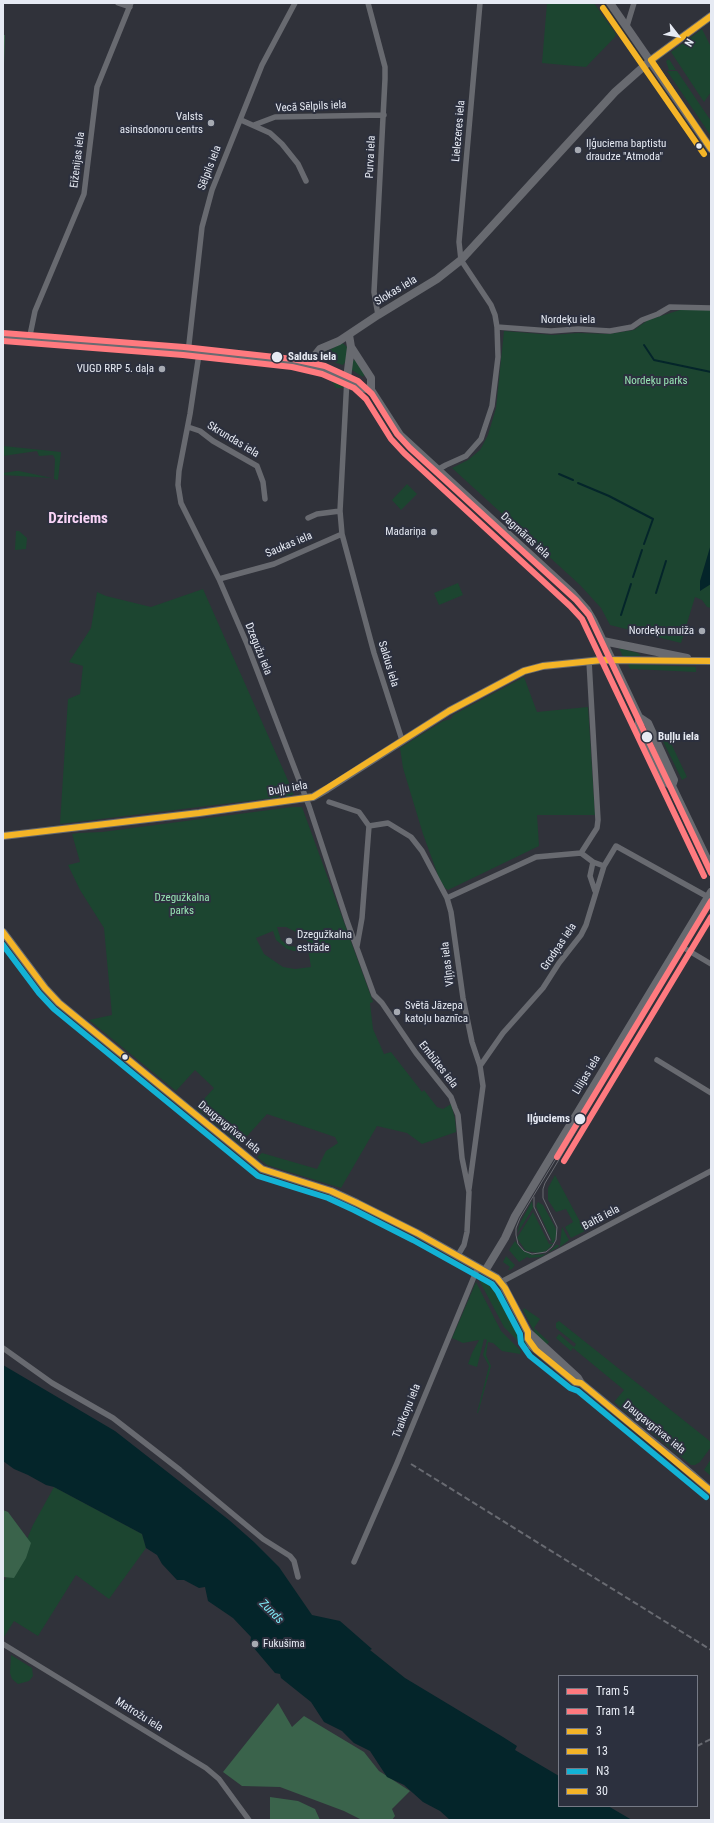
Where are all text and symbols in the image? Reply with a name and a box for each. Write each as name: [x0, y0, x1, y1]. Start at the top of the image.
north arrow: [658, 16, 698, 56]
text: N: [681, 36, 696, 49]
street label: Vecā Sēlpils iela: [275, 99, 347, 115]
street label: Lielezeres iela: [450, 100, 468, 162]
place label: Valsts asinsdonoru centrs: [120, 110, 203, 136]
marker: Valsts asinsdonoru centrs: [206, 118, 216, 128]
street label: Eiženijas iela: [68, 131, 88, 189]
street label: Purva iela: [363, 135, 379, 179]
place label: Iļģuciema baptistu draudze "Atmoda": [586, 137, 666, 163]
unlabelled marker: [694, 141, 704, 151]
street label: Sēlpils iela: [195, 144, 225, 192]
marker: Iļģuciema baptistu draudze "Atmoda": [573, 145, 583, 155]
street label: Slokas iela: [372, 273, 420, 309]
street label: Nordeķu iela: [541, 313, 595, 327]
marker: Saldus iela: [270, 350, 284, 364]
place label: Saldus iela: [288, 350, 336, 364]
place label: VUGD RRP 5. daļa: [77, 362, 154, 376]
marker: VUGD RRP 5. daļa: [157, 364, 167, 374]
park label: Nordeķu parks: [624, 374, 688, 388]
street label: Skrundas iela: [205, 419, 261, 461]
district label: Dzirciems: [48, 510, 108, 528]
street label: Dagmāras iela: [498, 510, 552, 562]
place label: Madariņa: [385, 525, 426, 539]
marker: Madariņa: [429, 527, 439, 537]
street label: Saukas iela: [264, 529, 314, 561]
street label: Dzegužu iela: [242, 621, 274, 677]
place label: Nordeķu muiža: [629, 624, 694, 638]
marker: Nordeķu muiža: [697, 626, 707, 636]
street label: Saldus iela: [375, 639, 401, 689]
marker: Buļļu iela: [640, 730, 654, 744]
place label: Buļļu iela: [658, 730, 699, 744]
street label: Buļļu iela: [267, 779, 309, 799]
park label: Dzegužkalna parks: [154, 891, 210, 917]
street label: Grodņas iela: [538, 921, 580, 973]
place label: Dzegužkalna estrāde: [297, 928, 352, 954]
marker: Dzegužkalna estrāde: [284, 936, 294, 946]
street label: Viļņas iela: [439, 941, 457, 987]
place label: Svētā Jāzepa katoļu baznīca: [405, 999, 468, 1025]
marker: Svētā Jāzepa katoļu baznīca: [392, 1007, 402, 1017]
street label: Embūtes iela: [416, 1039, 460, 1091]
unlabelled marker: [120, 1052, 130, 1062]
street label: Lilijas iela: [570, 1053, 604, 1097]
street label: Daugavgrīvas iela: [195, 1099, 263, 1157]
place label: Iļģuciems: [527, 1112, 570, 1126]
marker: Iļģuciems: [573, 1112, 587, 1126]
street label: Baltā iela: [580, 1203, 622, 1233]
street label: Tvaikoņu iela: [390, 1382, 424, 1440]
street label: Daugavgrīvas iela: [620, 1399, 688, 1457]
water label: Zunds: [256, 1597, 286, 1627]
place label: Fukušima: [263, 1637, 305, 1651]
marker: Fukušima: [250, 1639, 260, 1649]
legend: [558, 1675, 698, 1807]
text: Tram 5: [596, 1684, 629, 1698]
street label: Matrožu iela: [113, 1695, 165, 1735]
text: Tram 14: [596, 1704, 635, 1718]
text: 3: [596, 1724, 602, 1738]
text: 13: [596, 1744, 608, 1758]
text: N3: [596, 1764, 609, 1778]
text: 30: [596, 1784, 608, 1798]

